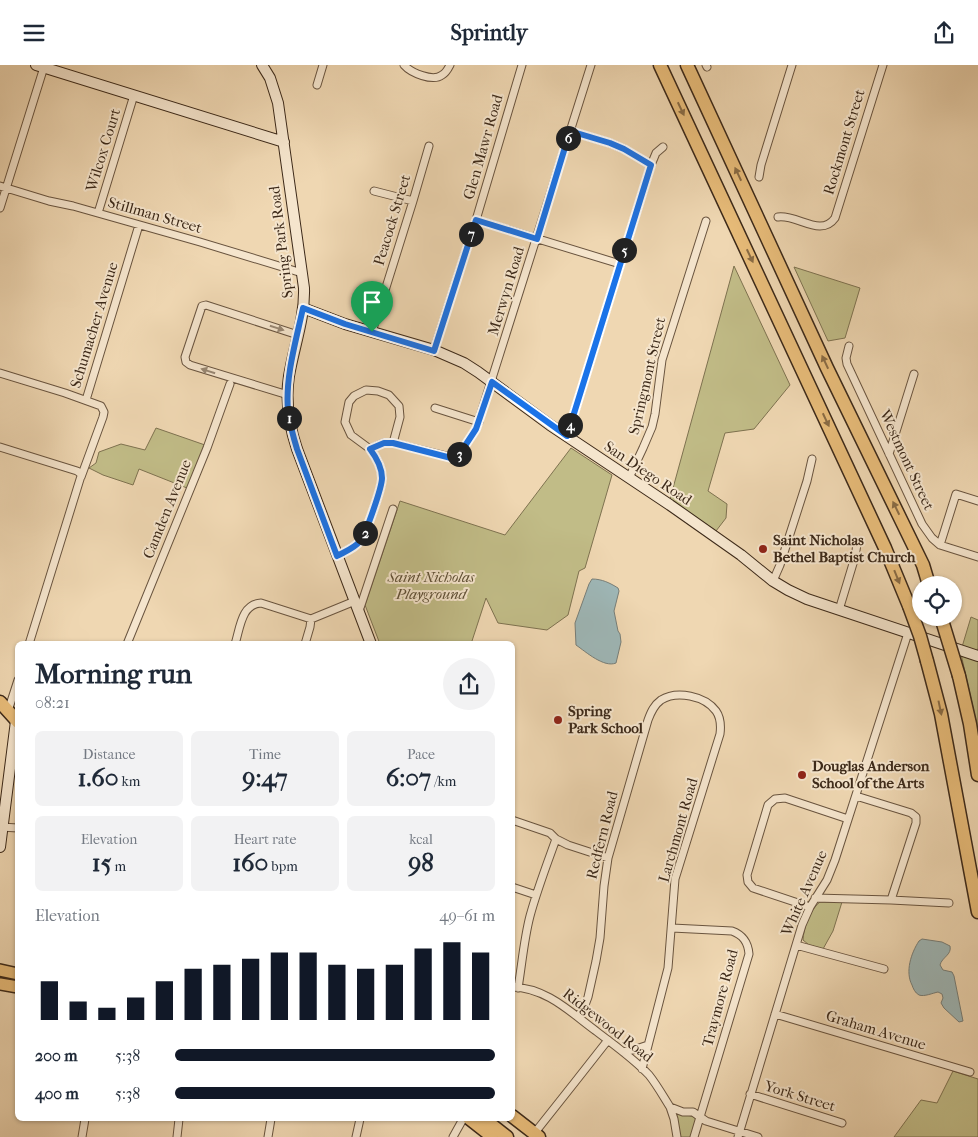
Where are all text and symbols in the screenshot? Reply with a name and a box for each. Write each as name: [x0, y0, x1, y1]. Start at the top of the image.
icon: menu: [20, 19, 48, 47]
icon: share: [930, 19, 958, 47]
text: Sprintly: [451, 20, 527, 46]
street label: Rockmont Street: [819, 87, 869, 197]
street label: Glen Mawr Road: [459, 92, 507, 202]
one-way arrow: [677, 102, 685, 116]
street label: Wilcox Court: [82, 106, 124, 195]
pin: 6: [556, 125, 580, 151]
text: 6: [565, 130, 572, 147]
one-way arrow: [734, 167, 742, 181]
street label: Peacock Street: [370, 172, 415, 268]
street label: Spring Park Road: [265, 184, 297, 299]
street label: Stillman Street: [106, 193, 205, 237]
pin: 7: [458, 221, 484, 247]
text: 7: [468, 226, 475, 243]
pin: 5: [612, 237, 636, 263]
text: 5: [621, 242, 628, 259]
street label: Merwyn Road: [484, 244, 528, 338]
one-way arrow: [745, 249, 754, 264]
street label: Schumacher Avenue: [66, 259, 122, 390]
pin: [351, 281, 393, 332]
icon: arrive: [358, 288, 386, 316]
street label: Springmont Street: [625, 315, 669, 437]
one-way arrow: [270, 325, 285, 333]
one-way arrow: [820, 355, 828, 369]
one-way arrow: [200, 366, 215, 374]
pin: 1: [276, 405, 302, 431]
street label: Westmont Street: [875, 406, 938, 514]
text: 1: [287, 410, 292, 427]
pin: 4: [558, 413, 582, 437]
one-way arrow: [822, 413, 830, 427]
text: 4: [566, 417, 575, 434]
street label: San Diego Road: [601, 437, 696, 509]
pin: 3: [446, 441, 472, 467]
text: 3: [457, 446, 462, 463]
street label: Camden Avenue: [139, 456, 195, 561]
one-way arrow: [892, 501, 900, 516]
pin: 2: [352, 521, 378, 545]
text: 2: [362, 525, 369, 542]
place label: Saint Nicholas Bethel Baptist Church: [773, 531, 916, 566]
marker: Saint Nicholas Bethel Baptist Church: [757, 543, 769, 555]
park label: Saint Nicholas Playground: [387, 568, 475, 603]
one-way arrow: [893, 570, 901, 584]
map controls: [912, 576, 962, 626]
button: locate: [912, 576, 962, 626]
text: Morning run: [35, 657, 192, 690]
button: share: [443, 658, 495, 710]
text: 08:21: [35, 693, 70, 712]
one-way arrow: [936, 700, 944, 716]
place label: Spring Park School: [568, 702, 644, 737]
marker: Spring Park School: [552, 714, 564, 726]
text: Distance: [83, 746, 135, 763]
text: Time: [249, 746, 281, 763]
text: Pace: [407, 746, 435, 763]
place label: Douglas Anderson School of the Arts: [812, 757, 930, 792]
text: 1.60: [78, 763, 119, 792]
text: 9:47: [242, 763, 288, 792]
text: 6:07: [386, 763, 431, 792]
marker: Douglas Anderson School of the Arts: [796, 769, 808, 781]
text: km: [119, 773, 140, 790]
text: /km: [431, 773, 456, 790]
street label: Larchmont Road: [654, 775, 702, 884]
street label: Redfern Road: [582, 788, 622, 881]
text: Elevation: [81, 831, 137, 848]
text: Heart rate: [234, 831, 296, 848]
text: kcal: [409, 831, 433, 848]
street label: White Avenue: [777, 847, 831, 940]
text: 15: [92, 848, 111, 877]
text: 160: [232, 848, 268, 877]
text: 98: [408, 848, 434, 877]
text: m: [111, 858, 126, 875]
text: bpm: [268, 858, 298, 875]
text: Elevation: [35, 906, 100, 925]
text: 49–61 m: [439, 906, 495, 925]
street label: Traymore Road: [698, 946, 742, 1049]
street label: Ridgewood Road: [559, 984, 657, 1066]
street label: Graham Avenue: [824, 1006, 929, 1054]
text: 200 m: [35, 1046, 78, 1065]
text: 5:38: [115, 1046, 140, 1065]
street label: York Street: [761, 1076, 838, 1115]
text: 400 m: [35, 1084, 79, 1103]
text: 5:38: [115, 1084, 140, 1103]

